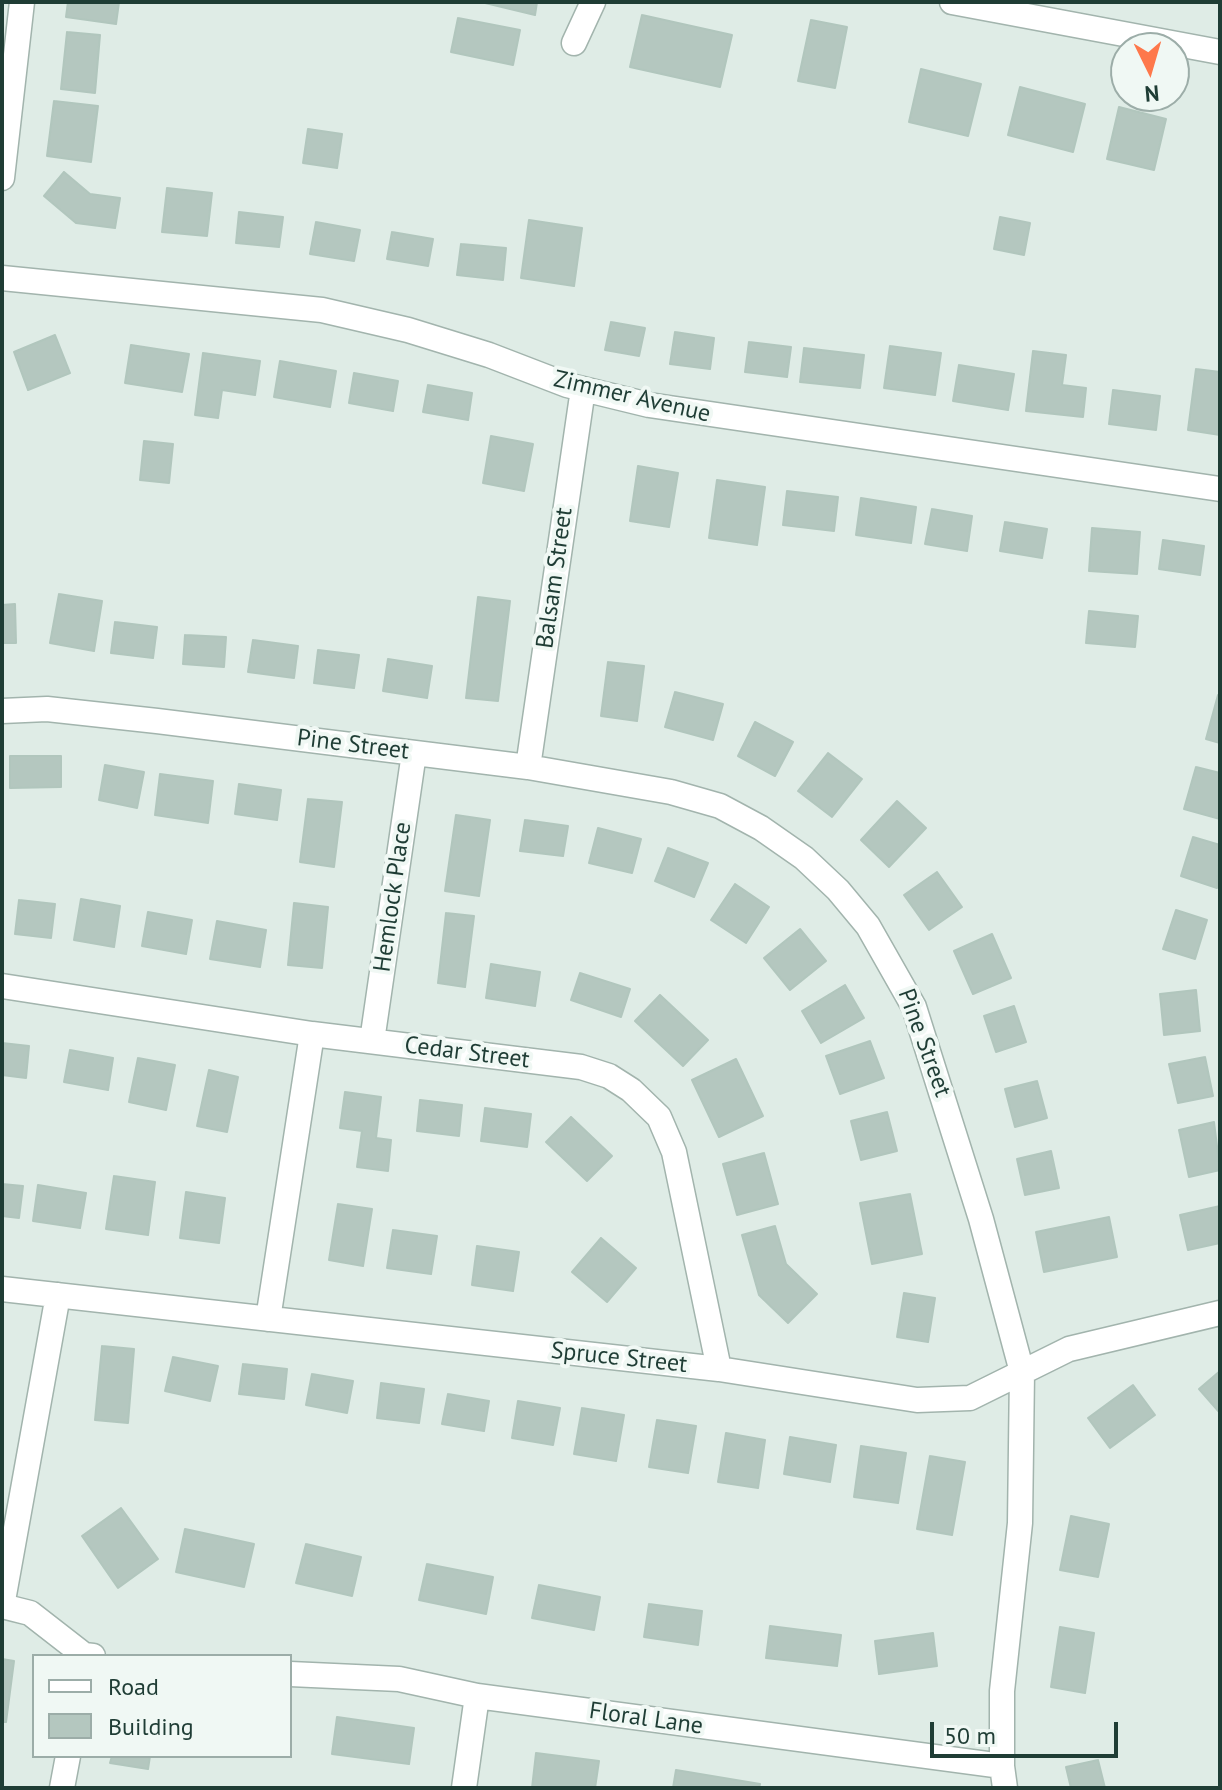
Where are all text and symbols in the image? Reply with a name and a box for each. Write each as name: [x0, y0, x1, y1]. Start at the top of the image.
north arrow: [1110, 32, 1190, 112]
text: N: [1143, 79, 1160, 108]
street label: Zimmer Avenue: [551, 365, 713, 429]
street label: Balsam Street: [531, 506, 579, 650]
street label: Pine Street: [295, 724, 411, 766]
street label: Hemlock Place: [368, 820, 418, 974]
street label: Pine Street: [891, 985, 957, 1101]
street label: Cedar Street: [403, 1031, 531, 1075]
street label: Spruce Street: [549, 1337, 689, 1379]
legend: [32, 1654, 292, 1758]
text: Road: [108, 1671, 159, 1702]
street label: Floral Lane: [587, 1697, 705, 1741]
scale bar: [934, 1706, 1122, 1756]
text: Building: [108, 1711, 194, 1742]
text: 50 m: [944, 1720, 996, 1751]

